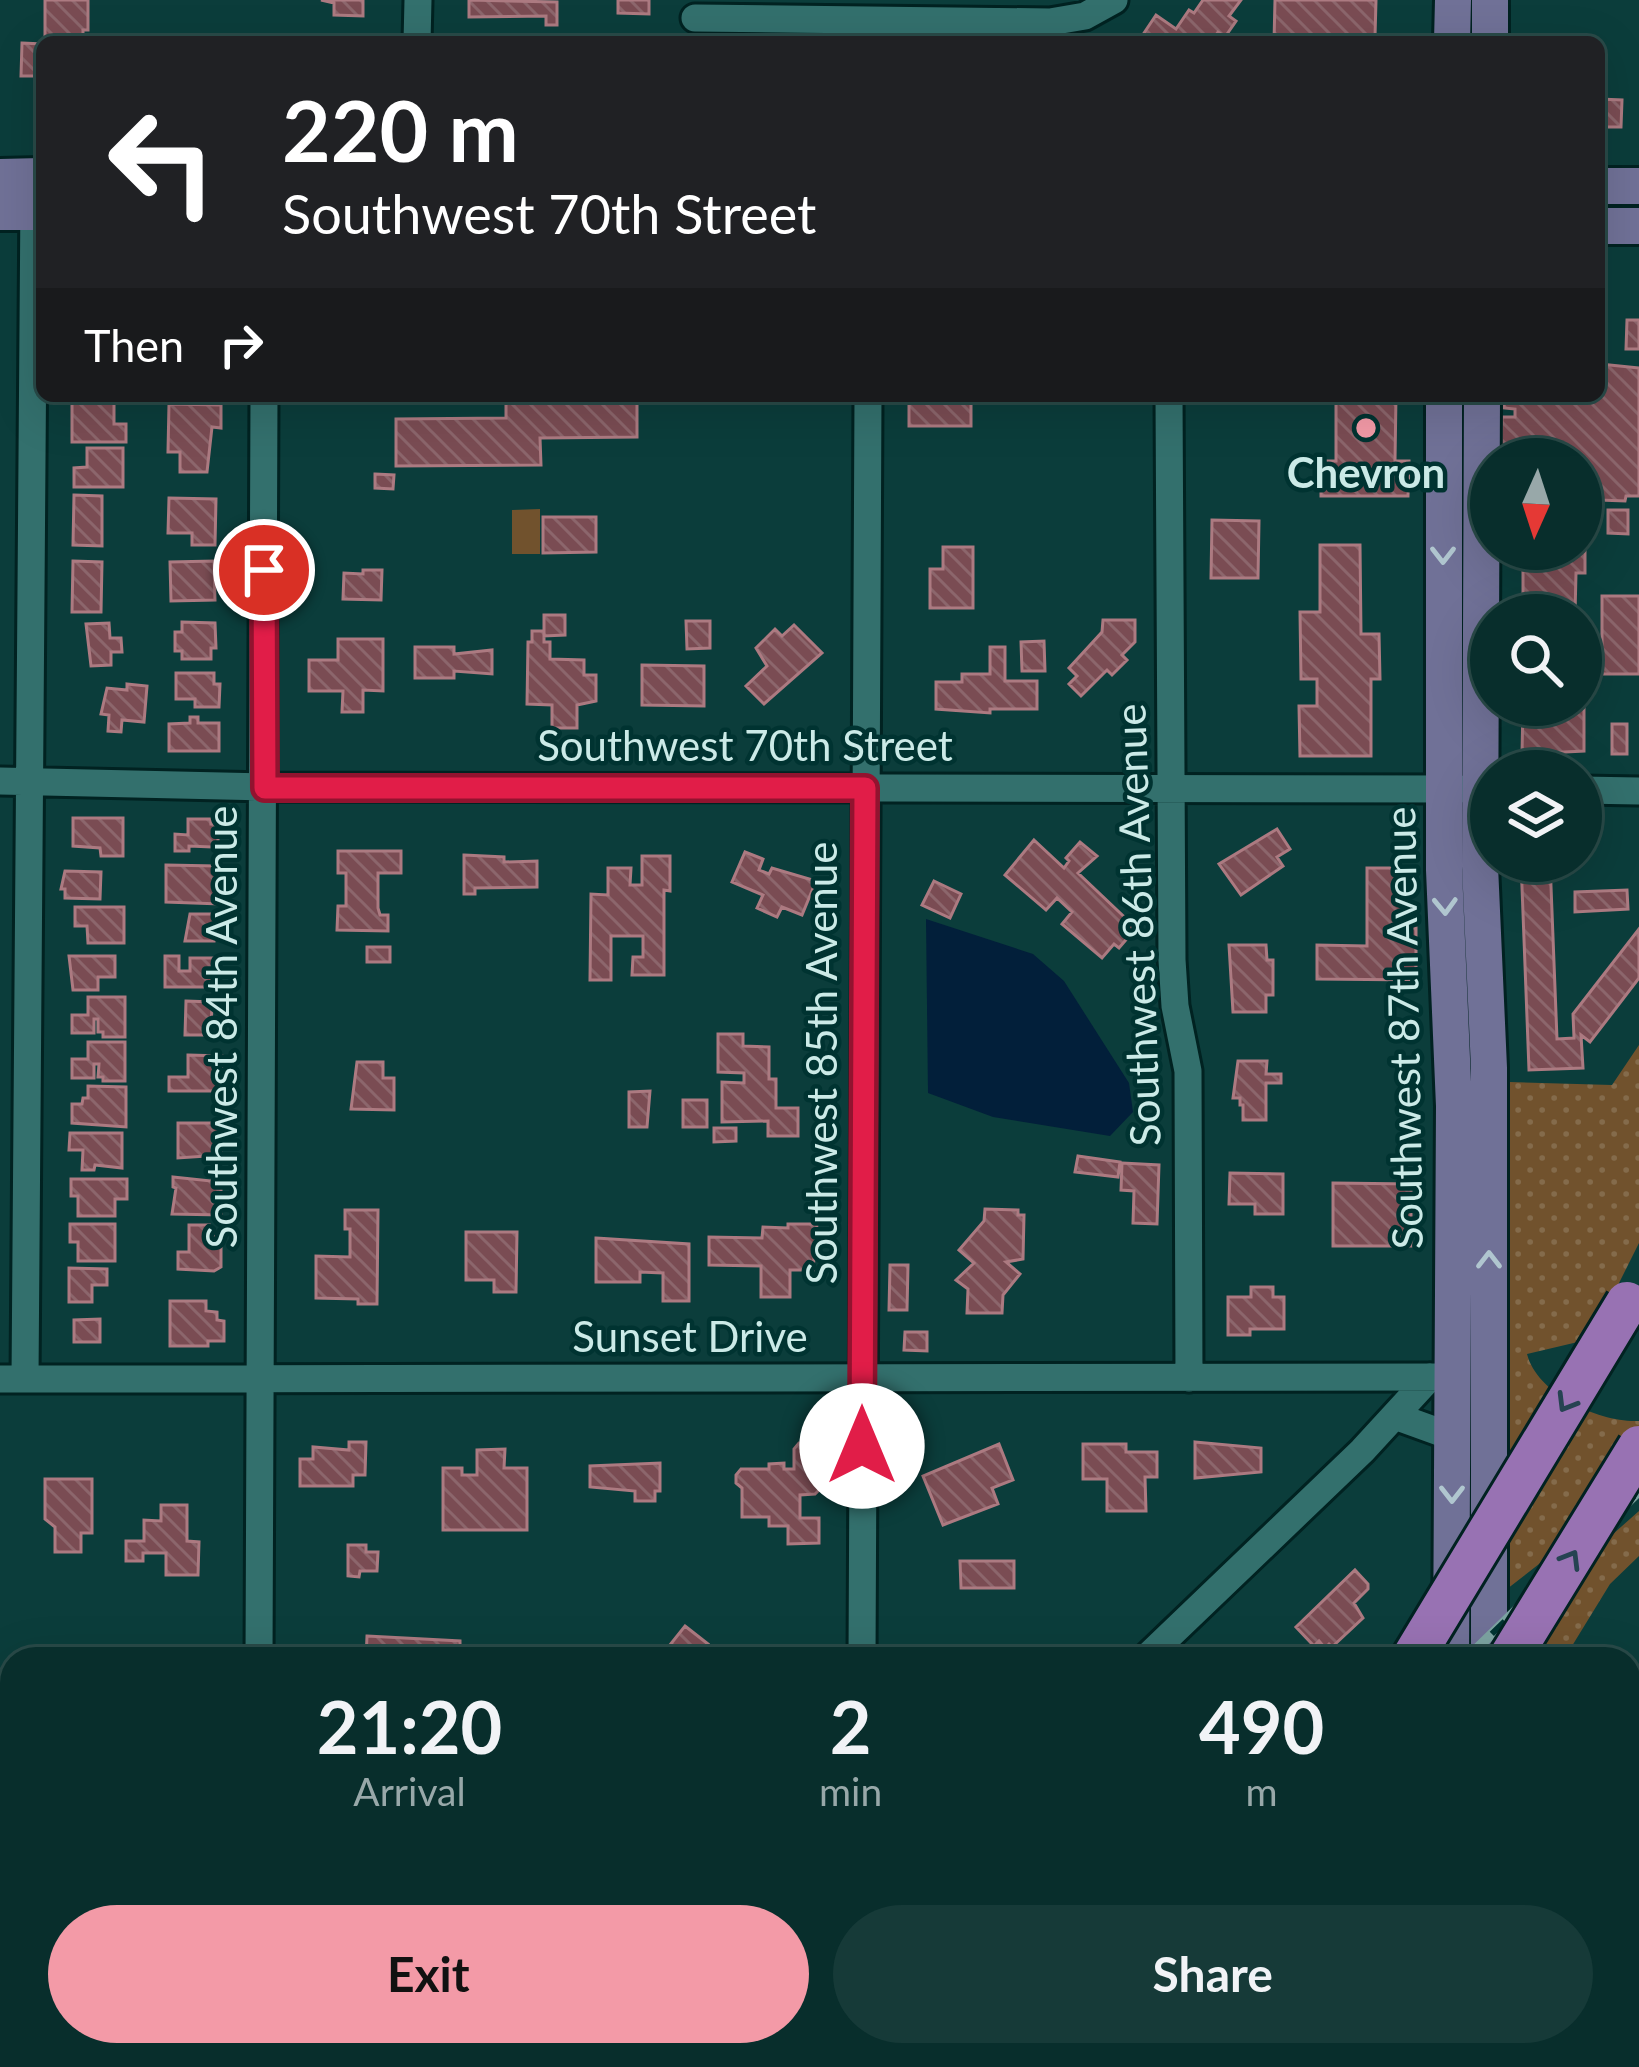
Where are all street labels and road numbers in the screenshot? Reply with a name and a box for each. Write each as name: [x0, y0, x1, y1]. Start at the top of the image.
street label: Southwest 86th Avenue: [1104, 703, 1170, 1147]
street label: Southwest 70th Street: [537, 720, 953, 770]
street label: Southwest 84th Avenue: [196, 806, 246, 1248]
street label: Southwest 87th Avenue: [1374, 806, 1432, 1250]
street label: Southwest 85th Avenue: [796, 842, 846, 1284]
street label: Sunset Drive: [572, 1311, 808, 1361]

